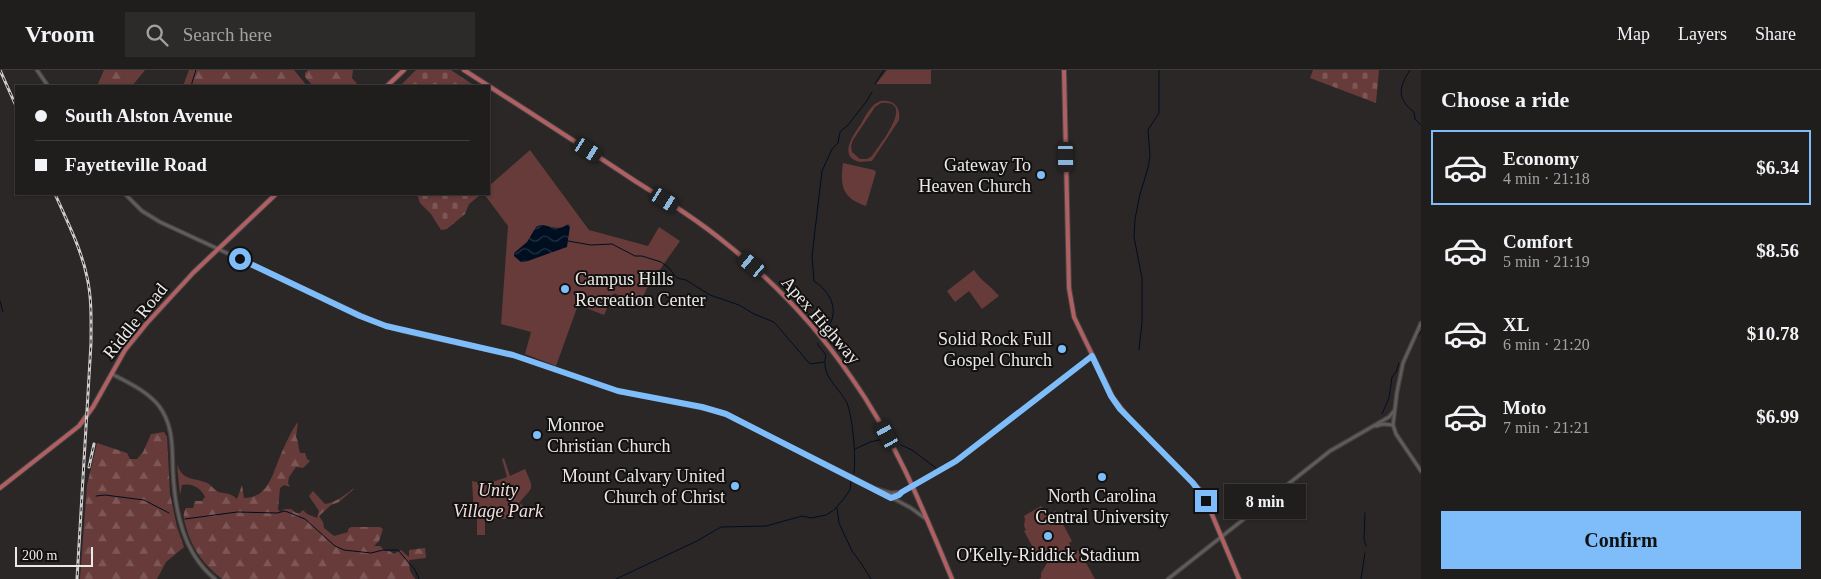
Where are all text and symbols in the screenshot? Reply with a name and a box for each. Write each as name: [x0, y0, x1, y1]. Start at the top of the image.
search box: [125, 12, 475, 57]
text: Vroom: [25, 21, 95, 47]
icon: search: [143, 21, 171, 49]
text: Search here: [183, 24, 272, 45]
text: Map: [1617, 24, 1650, 44]
text: Layers: [1678, 24, 1727, 44]
text: Share: [1755, 24, 1796, 44]
text: Choose a ride: [1441, 87, 1569, 112]
text: South Alston Avenue: [65, 105, 233, 126]
car: [571, 136, 604, 164]
car: [1058, 142, 1073, 172]
icon: car: [1443, 145, 1488, 190]
text: Economy: [1503, 148, 1579, 169]
text: Fayetteville Road: [65, 154, 207, 175]
place label: Gateway To Heaven Church: [919, 155, 1031, 196]
text: $6.34: [1756, 157, 1799, 178]
marker: Gateway To Heaven Church: [1035, 169, 1047, 181]
text: 4 min · 21:18: [1503, 170, 1590, 187]
car: [648, 186, 681, 214]
icon: car: [1443, 228, 1488, 273]
text: Comfort: [1503, 231, 1573, 252]
text: $8.56: [1756, 240, 1799, 261]
route start: [229, 248, 251, 270]
car: [735, 250, 768, 280]
text: 5 min · 21:19: [1503, 253, 1590, 270]
place label: Campus Hills Recreation Center: [575, 269, 705, 310]
street label: Apex Highway: [778, 272, 864, 368]
street label: Riddle Road: [99, 280, 171, 362]
marker: Campus Hills Recreation Center: [559, 283, 571, 295]
icon: car: [1443, 311, 1488, 356]
text: XL: [1503, 314, 1529, 335]
text: $10.78: [1747, 323, 1799, 344]
place label: Solid Rock Full Gospel Church: [938, 329, 1052, 370]
text: 6 min · 21:20: [1503, 336, 1590, 353]
marker: Solid Rock Full Gospel Church: [1056, 343, 1068, 355]
icon: car: [1443, 394, 1488, 439]
text: Moto: [1503, 397, 1546, 418]
text: $6.99: [1756, 406, 1799, 427]
place label: Monroe Christian Church: [547, 415, 671, 456]
car: [873, 418, 900, 452]
text: 7 min · 21:21: [1503, 419, 1590, 436]
marker: Monroe Christian Church: [531, 429, 543, 441]
place label: Mount Calvary United Church of Christ: [562, 466, 725, 507]
marker: North Carolina Central University: [1096, 471, 1108, 483]
park label: Unity Village Park: [453, 480, 544, 521]
marker: Mount Calvary United Church of Christ: [729, 480, 741, 492]
callout: 8 min: [1224, 484, 1306, 518]
place label: North Carolina Central University: [1035, 486, 1169, 527]
route end: [1195, 490, 1217, 512]
text: 8 min: [1246, 493, 1284, 510]
button: Confirm: [1441, 511, 1801, 569]
marker: O'Kelly-Riddick Stadium: [1042, 530, 1054, 542]
scale bar: [15, 544, 92, 567]
place label: O'Kelly-Riddick Stadium: [956, 545, 1140, 565]
text: 200 m: [22, 548, 57, 563]

